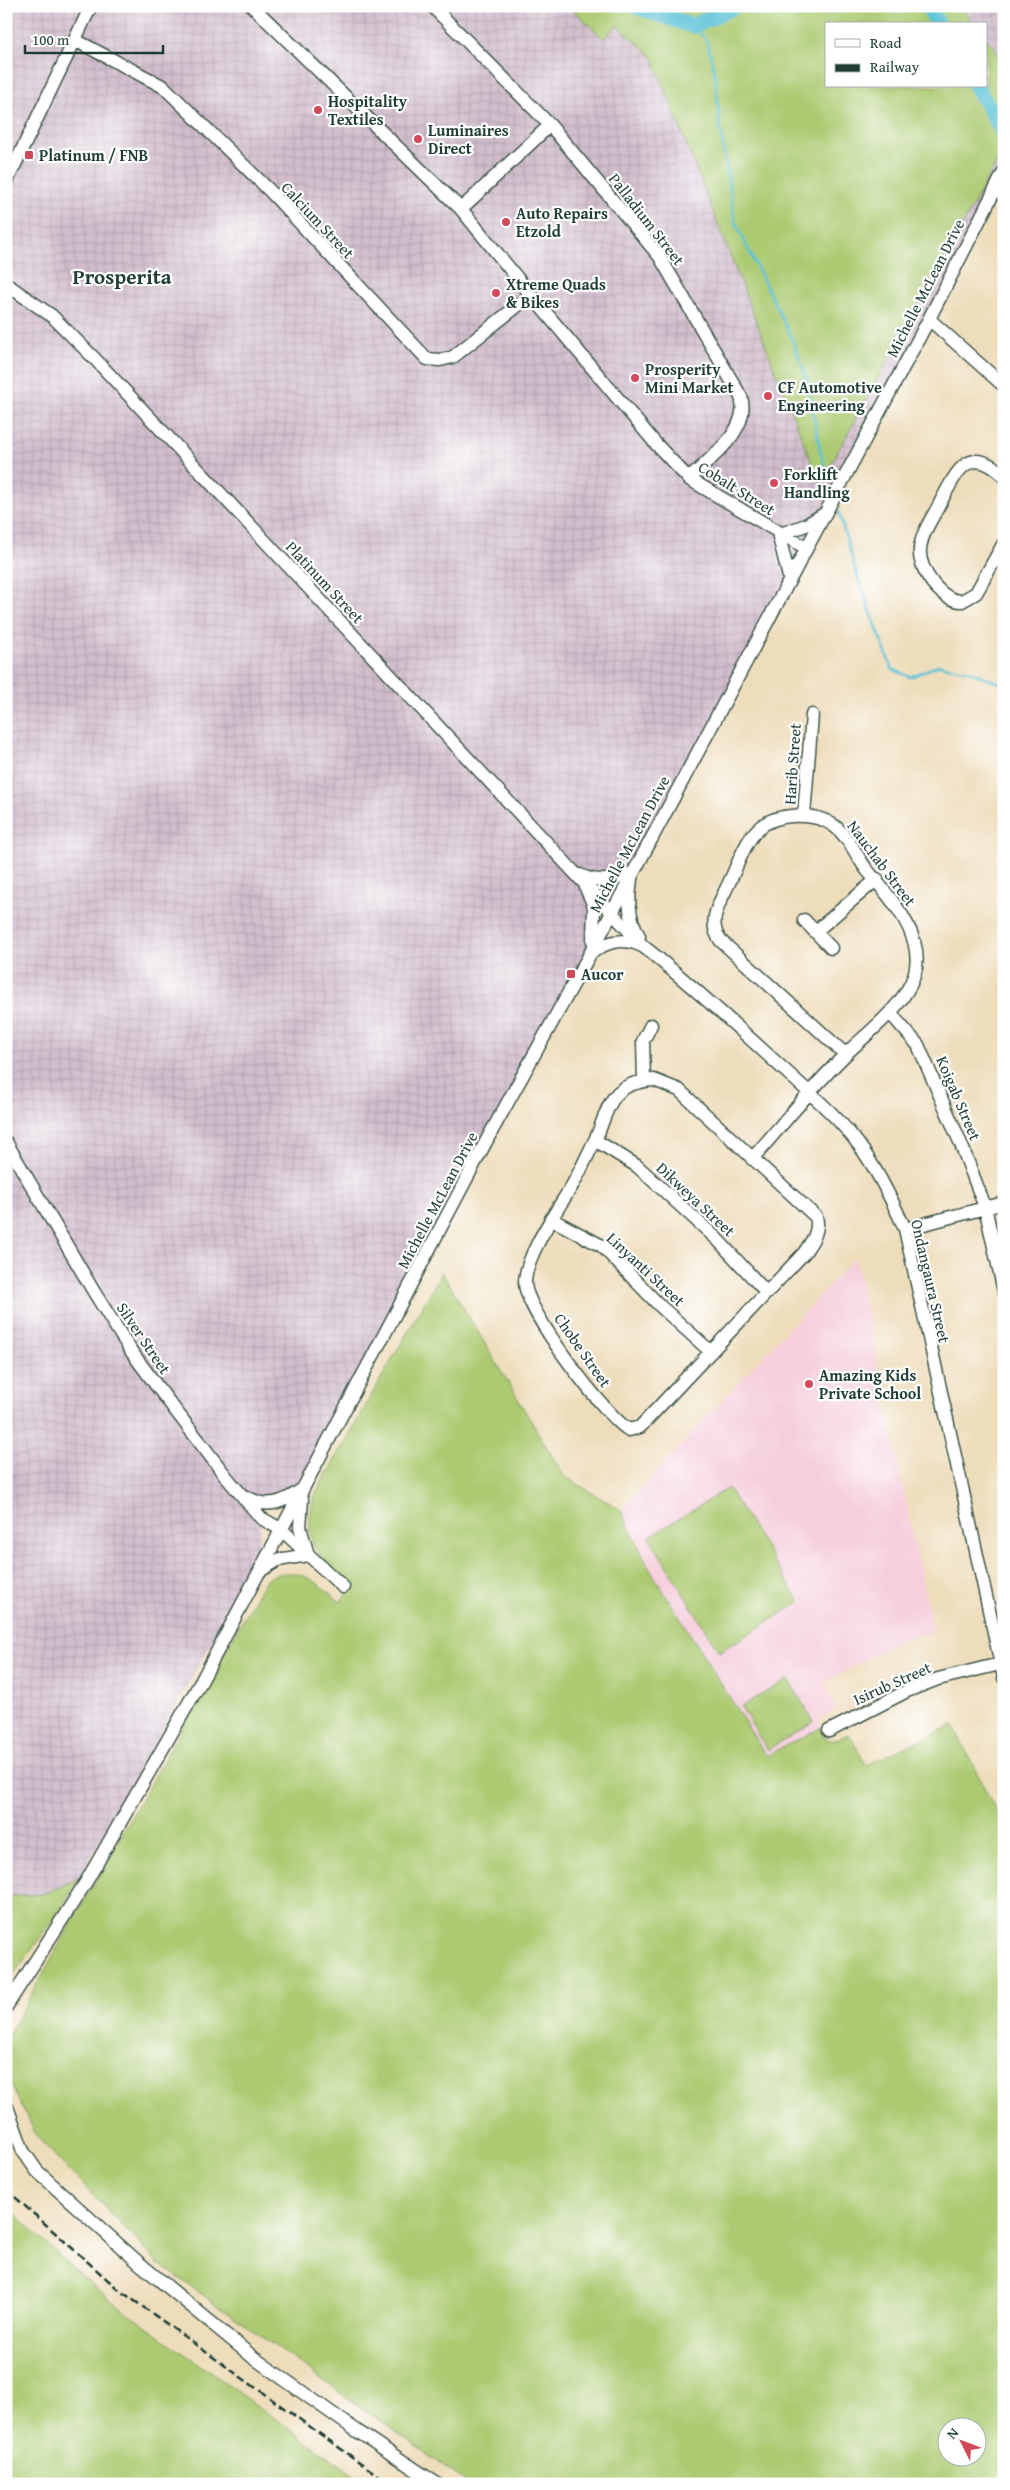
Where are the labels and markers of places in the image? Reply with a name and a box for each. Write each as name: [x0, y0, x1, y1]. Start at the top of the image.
place label: Hospitality Textiles: [328, 89, 408, 131]
marker: Hospitality Textiles: [312, 104, 324, 116]
place label: Luminaires Direct: [428, 118, 509, 160]
marker: Luminaires Direct: [412, 133, 424, 145]
place label: Platinum / FNB: [39, 143, 149, 167]
marker: Platinum / FNB: [23, 149, 35, 161]
place label: Auto Repairs Etzold: [516, 201, 608, 243]
marker: Auto Repairs Etzold: [500, 216, 512, 228]
place label: Xtreme Quads & Bikes: [506, 272, 606, 314]
marker: Xtreme Quads & Bikes: [490, 287, 502, 299]
place label: Prosperity Mini Market: [645, 357, 734, 399]
marker: Prosperity Mini Market: [629, 372, 641, 384]
place label: CF Automotive Engineering: [778, 375, 882, 417]
marker: CF Automotive Engineering: [762, 390, 774, 402]
place label: Forklift Handling: [784, 462, 850, 504]
marker: Forklift Handling: [768, 477, 780, 489]
place label: Aucor: [581, 962, 624, 986]
marker: Aucor: [565, 968, 577, 980]
place label: Amazing Kids Private School: [819, 1363, 921, 1405]
marker: Amazing Kids Private School: [803, 1378, 815, 1390]

